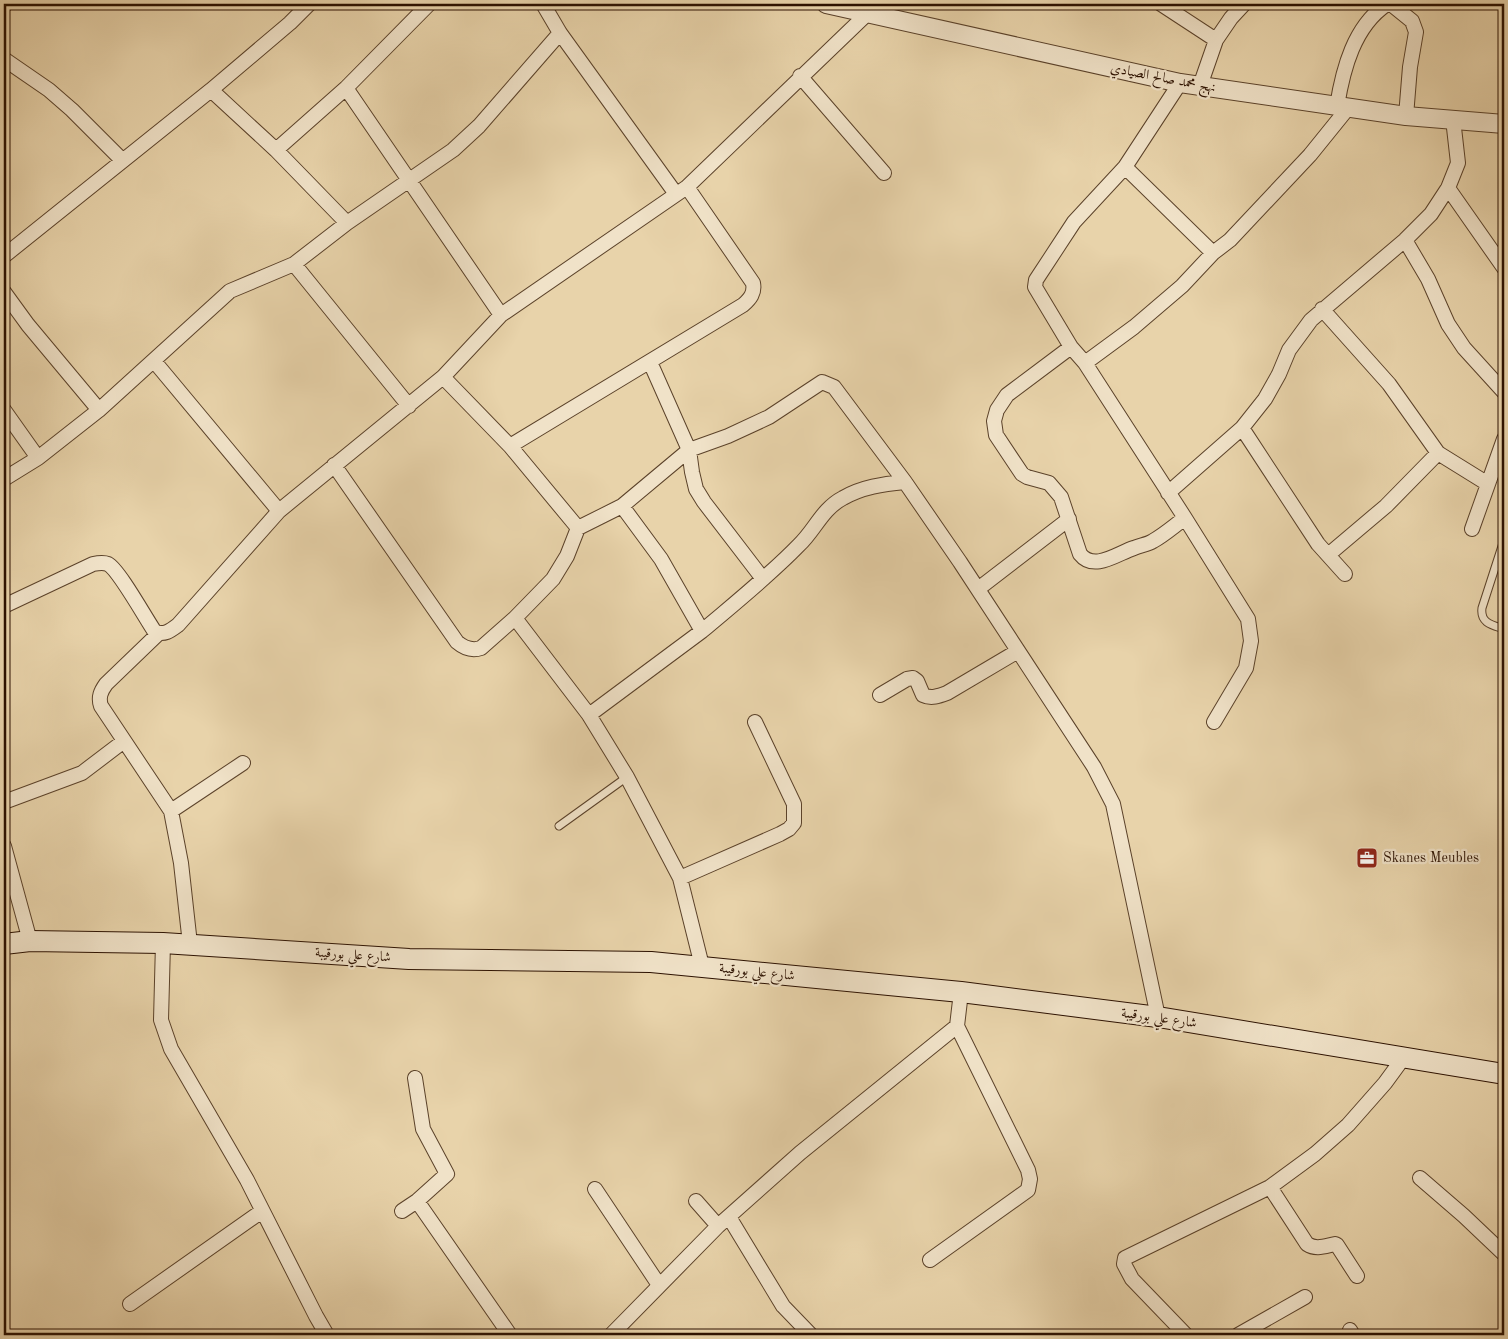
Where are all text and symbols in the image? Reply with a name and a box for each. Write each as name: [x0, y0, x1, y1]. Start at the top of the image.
street label: نهج محمد صالح الصيادي: [1108, 61, 1217, 100]
office icon: Skanes Meubles: [1355, 846, 1379, 870]
place label: Skanes Meubles: [1383, 851, 1479, 865]
street label: شارع علي بورقيبة: [314, 945, 392, 970]
street label: شارع علي بورقيبة: [718, 961, 796, 988]
street label: شارع علي بورقيبة: [1120, 1006, 1198, 1035]

